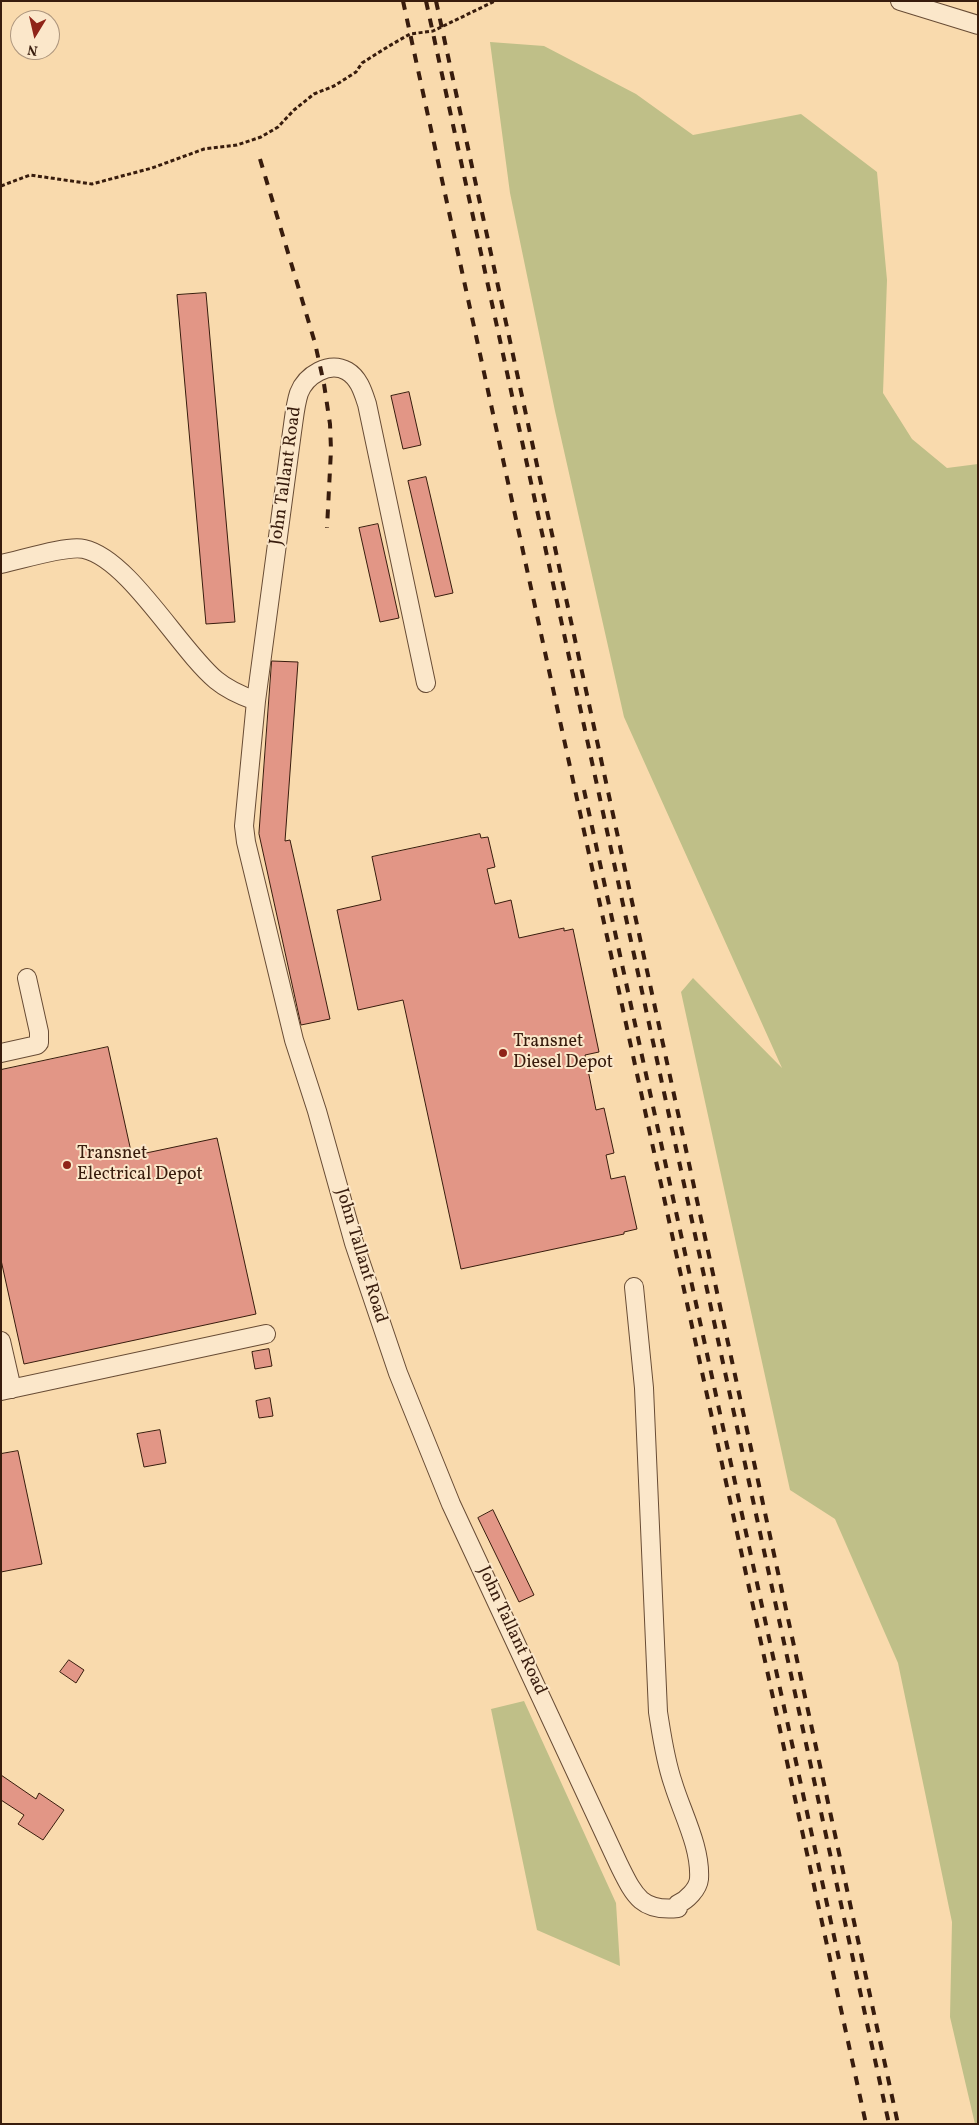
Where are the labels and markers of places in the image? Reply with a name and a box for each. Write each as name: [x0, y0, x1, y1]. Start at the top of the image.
place label: Transnet Diesel Depot: [513, 1032, 613, 1074]
marker: Transnet Diesel Depot: [497, 1047, 509, 1059]
place label: Transnet Electrical Depot: [77, 1144, 203, 1186]
marker: Transnet Electrical Depot: [61, 1159, 73, 1171]

